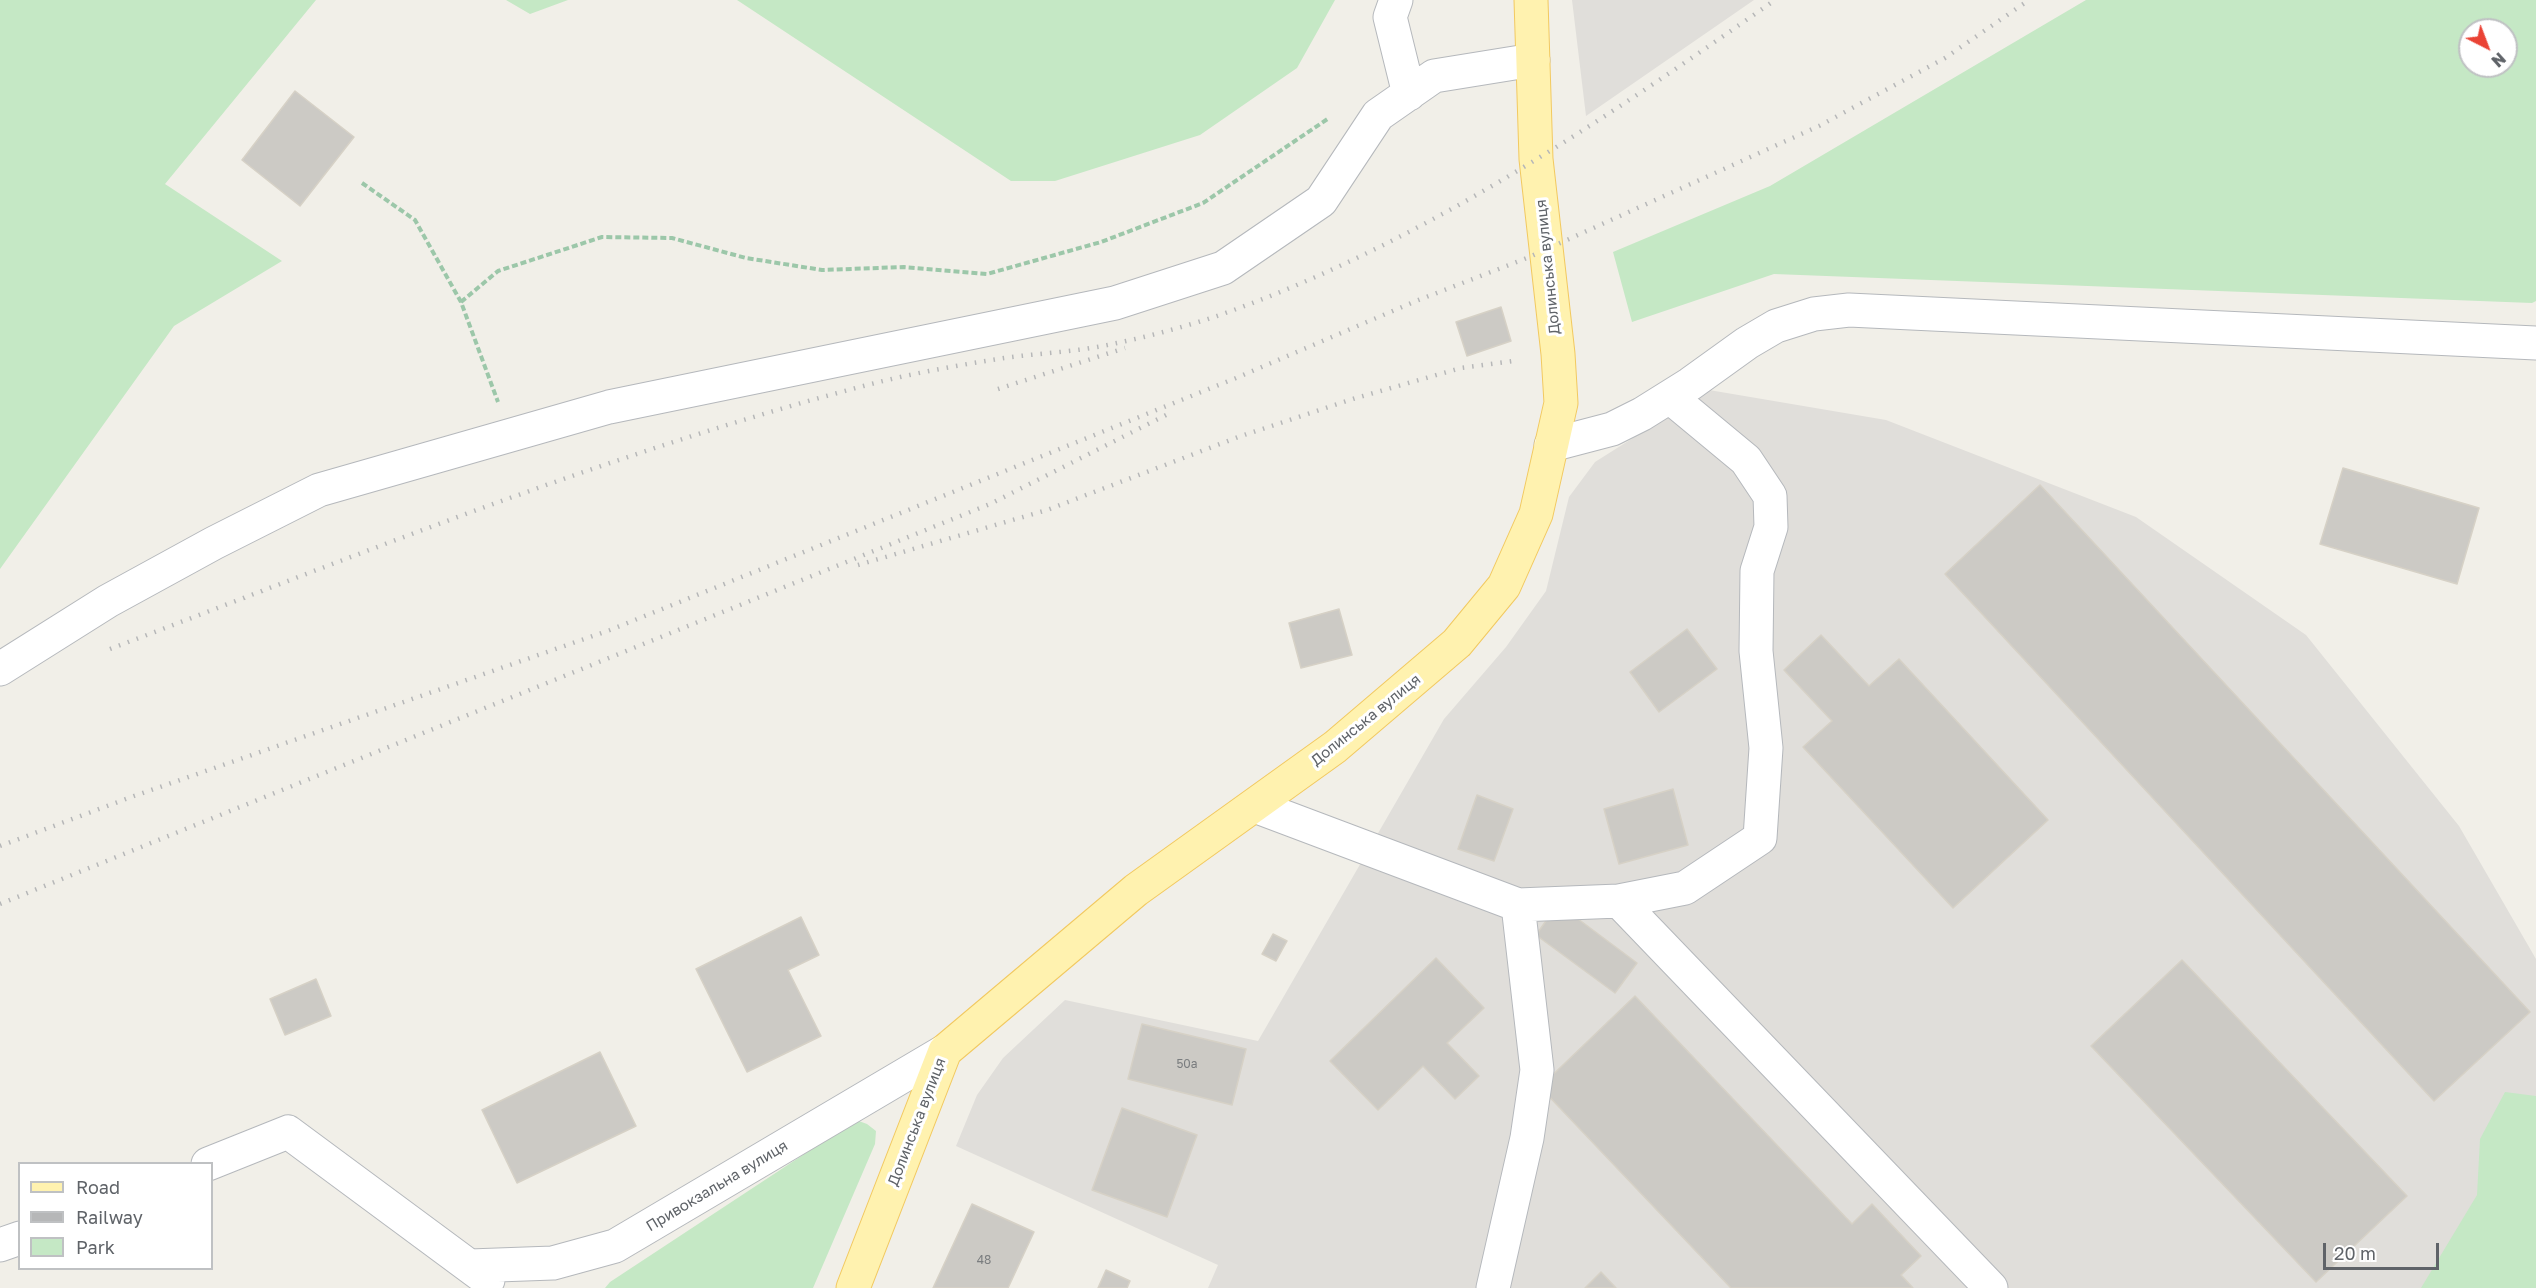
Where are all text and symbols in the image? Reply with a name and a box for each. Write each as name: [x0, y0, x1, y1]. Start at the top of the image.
north arrow: [2458, 18, 2518, 78]
text: N: [2487, 48, 2510, 71]
street label: Долинська вулиця: [1532, 199, 1564, 335]
street label: Долинська вулиця: [1308, 670, 1424, 770]
street label: Долинська вулиця: [884, 1055, 950, 1189]
house number: 50а: [1176, 1057, 1198, 1071]
street label: Привокзальна вулиця: [643, 1137, 791, 1235]
legend: [18, 1162, 213, 1270]
text: Road: [76, 1176, 120, 1198]
text: Railway: [76, 1206, 143, 1228]
scale bar: [2326, 1231, 2442, 1269]
text: Park: [76, 1236, 115, 1258]
text: 20 m: [2334, 1242, 2376, 1264]
house number: 48: [977, 1253, 991, 1267]

